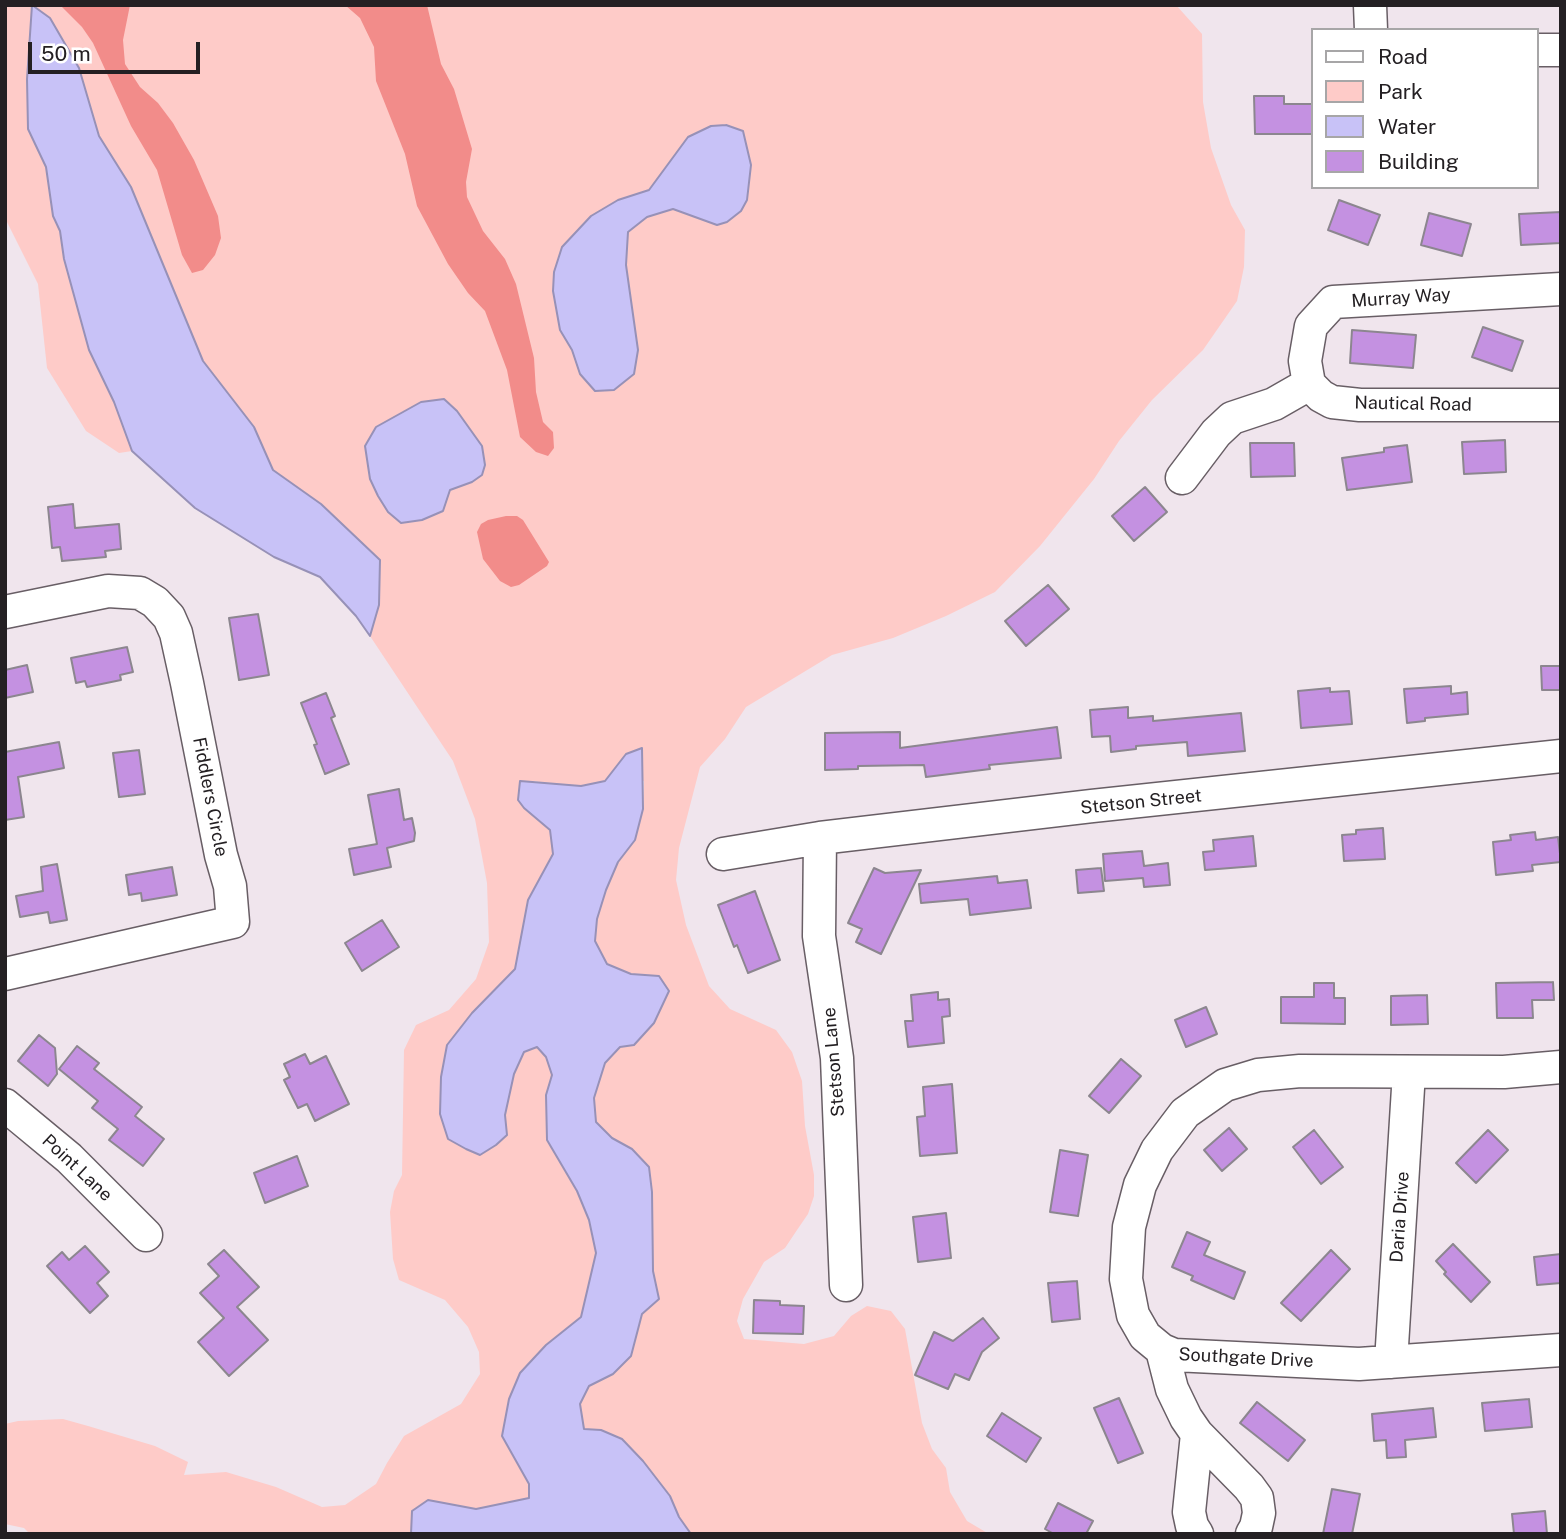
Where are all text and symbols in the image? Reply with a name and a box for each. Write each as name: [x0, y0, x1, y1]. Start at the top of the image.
scale bar: [32, 28, 203, 72]
legend: [1310, 28, 1538, 189]
text: 50 m: [41, 41, 91, 66]
text: Road: [1378, 44, 1428, 69]
text: Park: [1378, 79, 1423, 104]
text: Water: [1378, 114, 1436, 139]
text: Building: [1378, 149, 1459, 174]
street label: Murray Way: [1351, 284, 1451, 312]
street label: Nautical Road: [1354, 392, 1472, 416]
street label: Fiddlers Circle: [188, 735, 232, 859]
street label: Stetson Street: [1079, 785, 1203, 819]
street label: Stetson Lane: [818, 1006, 850, 1118]
street label: Point Lane: [37, 1130, 117, 1206]
street label: Daria Drive: [1386, 1171, 1414, 1263]
street label: Southgate Drive: [1178, 1344, 1314, 1372]

